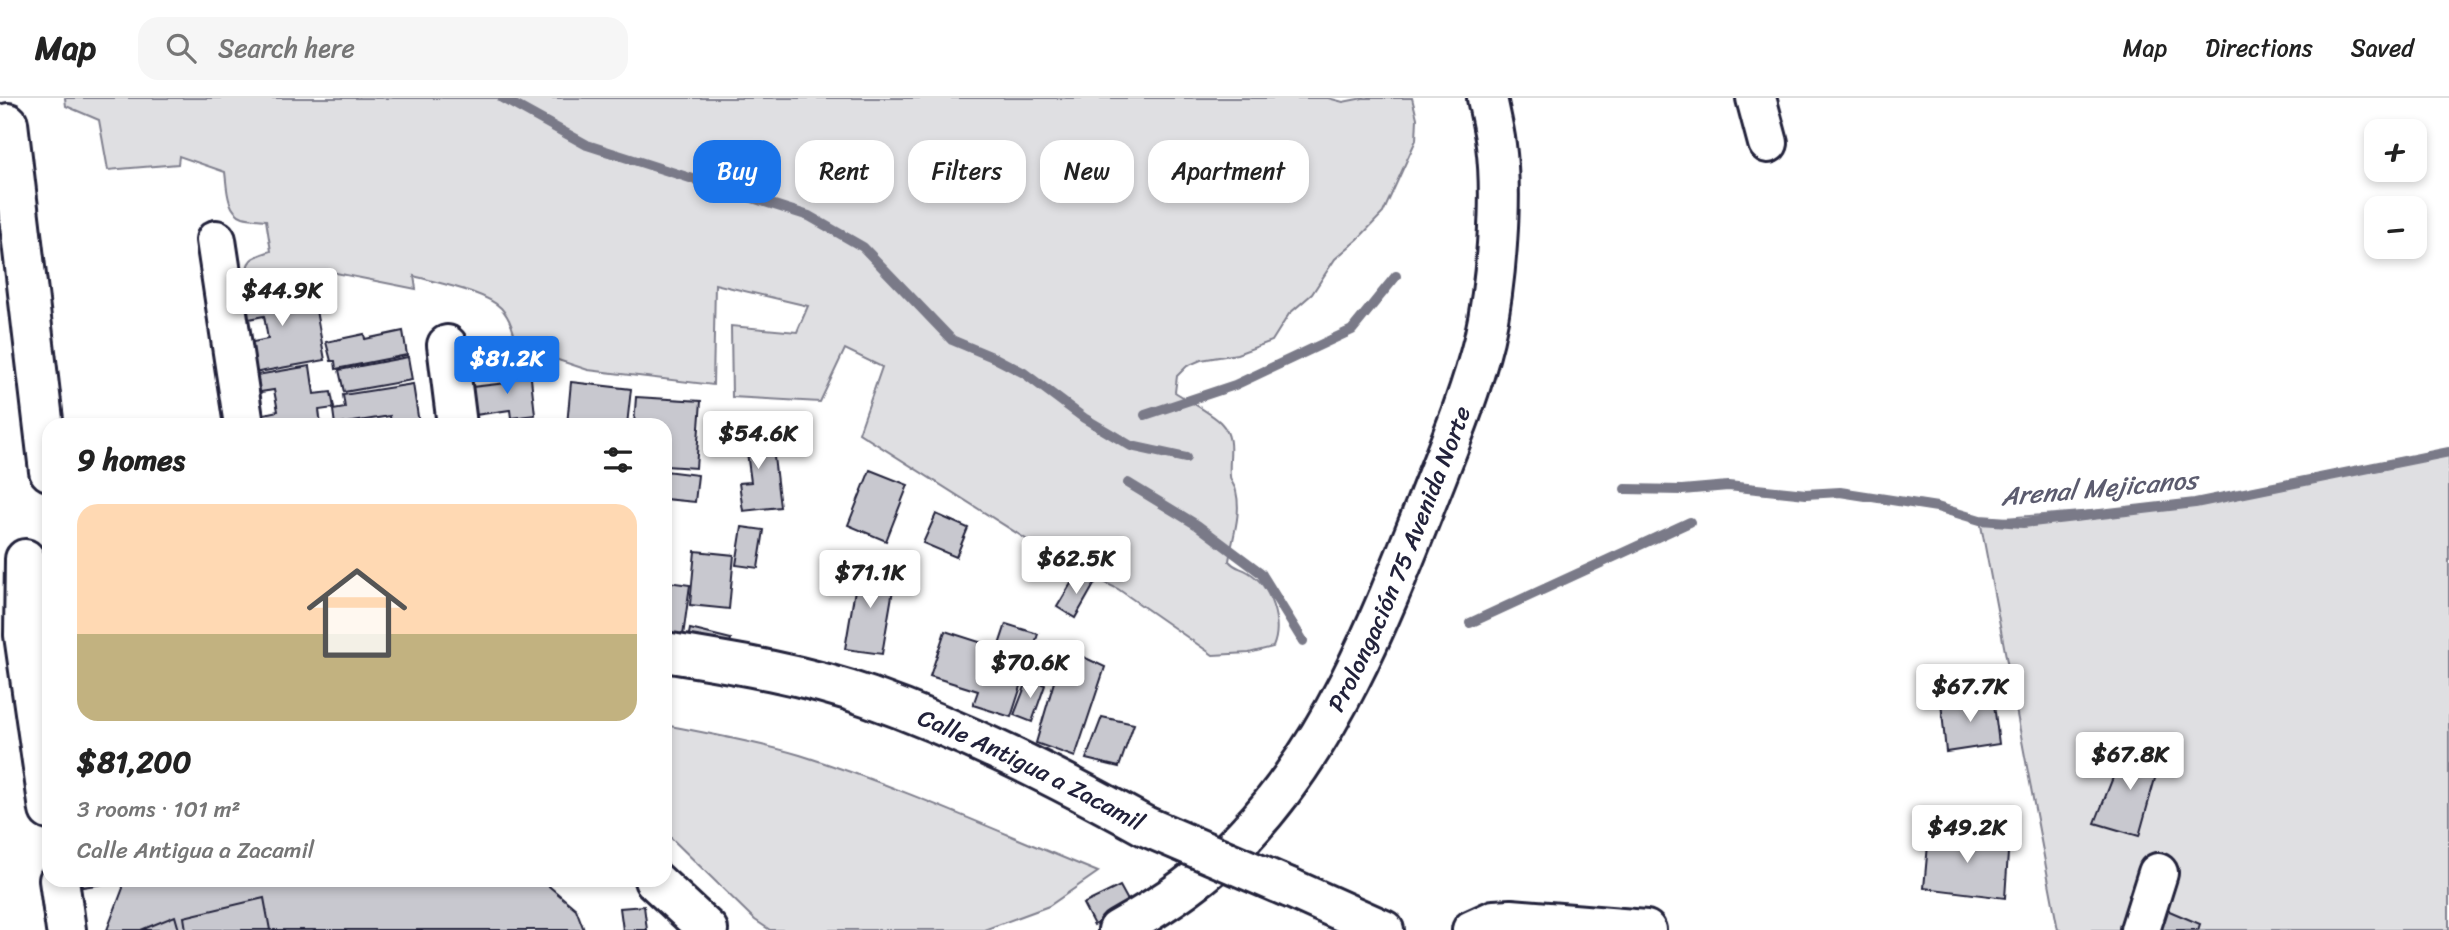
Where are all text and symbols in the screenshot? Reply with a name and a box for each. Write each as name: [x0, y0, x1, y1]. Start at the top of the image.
search box: [138, 17, 628, 80]
text: Map: [35, 19, 96, 77]
text: Search here: [218, 25, 355, 71]
text: Map: [2123, 27, 2167, 69]
text: Directions: [2205, 27, 2313, 69]
text: Saved: [2351, 27, 2414, 69]
icon: search: [162, 29, 200, 67]
map controls: [2364, 119, 2427, 259]
button: +: [2364, 119, 2427, 182]
chip: Buy: [693, 140, 781, 203]
chip: Rent: [795, 140, 894, 203]
chip: Filters: [908, 140, 1026, 203]
chip: New: [1040, 140, 1134, 203]
chip: Apartment: [1148, 140, 1309, 203]
button: −: [2364, 196, 2427, 259]
pin: $44.9K: [225, 268, 339, 328]
text: $44.9K: [242, 270, 322, 311]
pin: $81.2K: [450, 336, 564, 396]
text: $81.2K: [470, 338, 544, 379]
street label: Prolongación 75 Avenida Norte: [1316, 400, 1483, 720]
pin: $54.6K: [701, 412, 815, 471]
text: $54.6K: [719, 413, 797, 454]
text: 9 homes: [77, 433, 185, 487]
icon: filters: [599, 441, 637, 479]
water label: Arenal Mejicanos: [1998, 456, 2202, 520]
pin: $62.5K: [1019, 536, 1133, 596]
text: $62.5K: [1038, 538, 1114, 579]
icon: home: [294, 550, 420, 676]
pin: $71.1K: [813, 550, 927, 610]
text: $71.1K: [835, 552, 905, 593]
pin: $70.6K: [973, 640, 1087, 700]
text: $70.6K: [991, 642, 1069, 683]
pin: $67.7K: [1913, 664, 2027, 724]
text: $67.7K: [1932, 666, 2008, 707]
street label: Calle Antigua a Zacamil: [911, 697, 1153, 843]
pin: $67.8K: [2073, 732, 2187, 792]
text: $67.8K: [2092, 734, 2168, 775]
text: $81,200: [77, 735, 191, 789]
text: 3 rooms · 101 m²: [77, 789, 241, 830]
pin: $49.2K: [1910, 806, 2024, 865]
text: $49.2K: [1928, 807, 2006, 848]
text: Calle Antigua a Zacamil: [77, 830, 314, 871]

